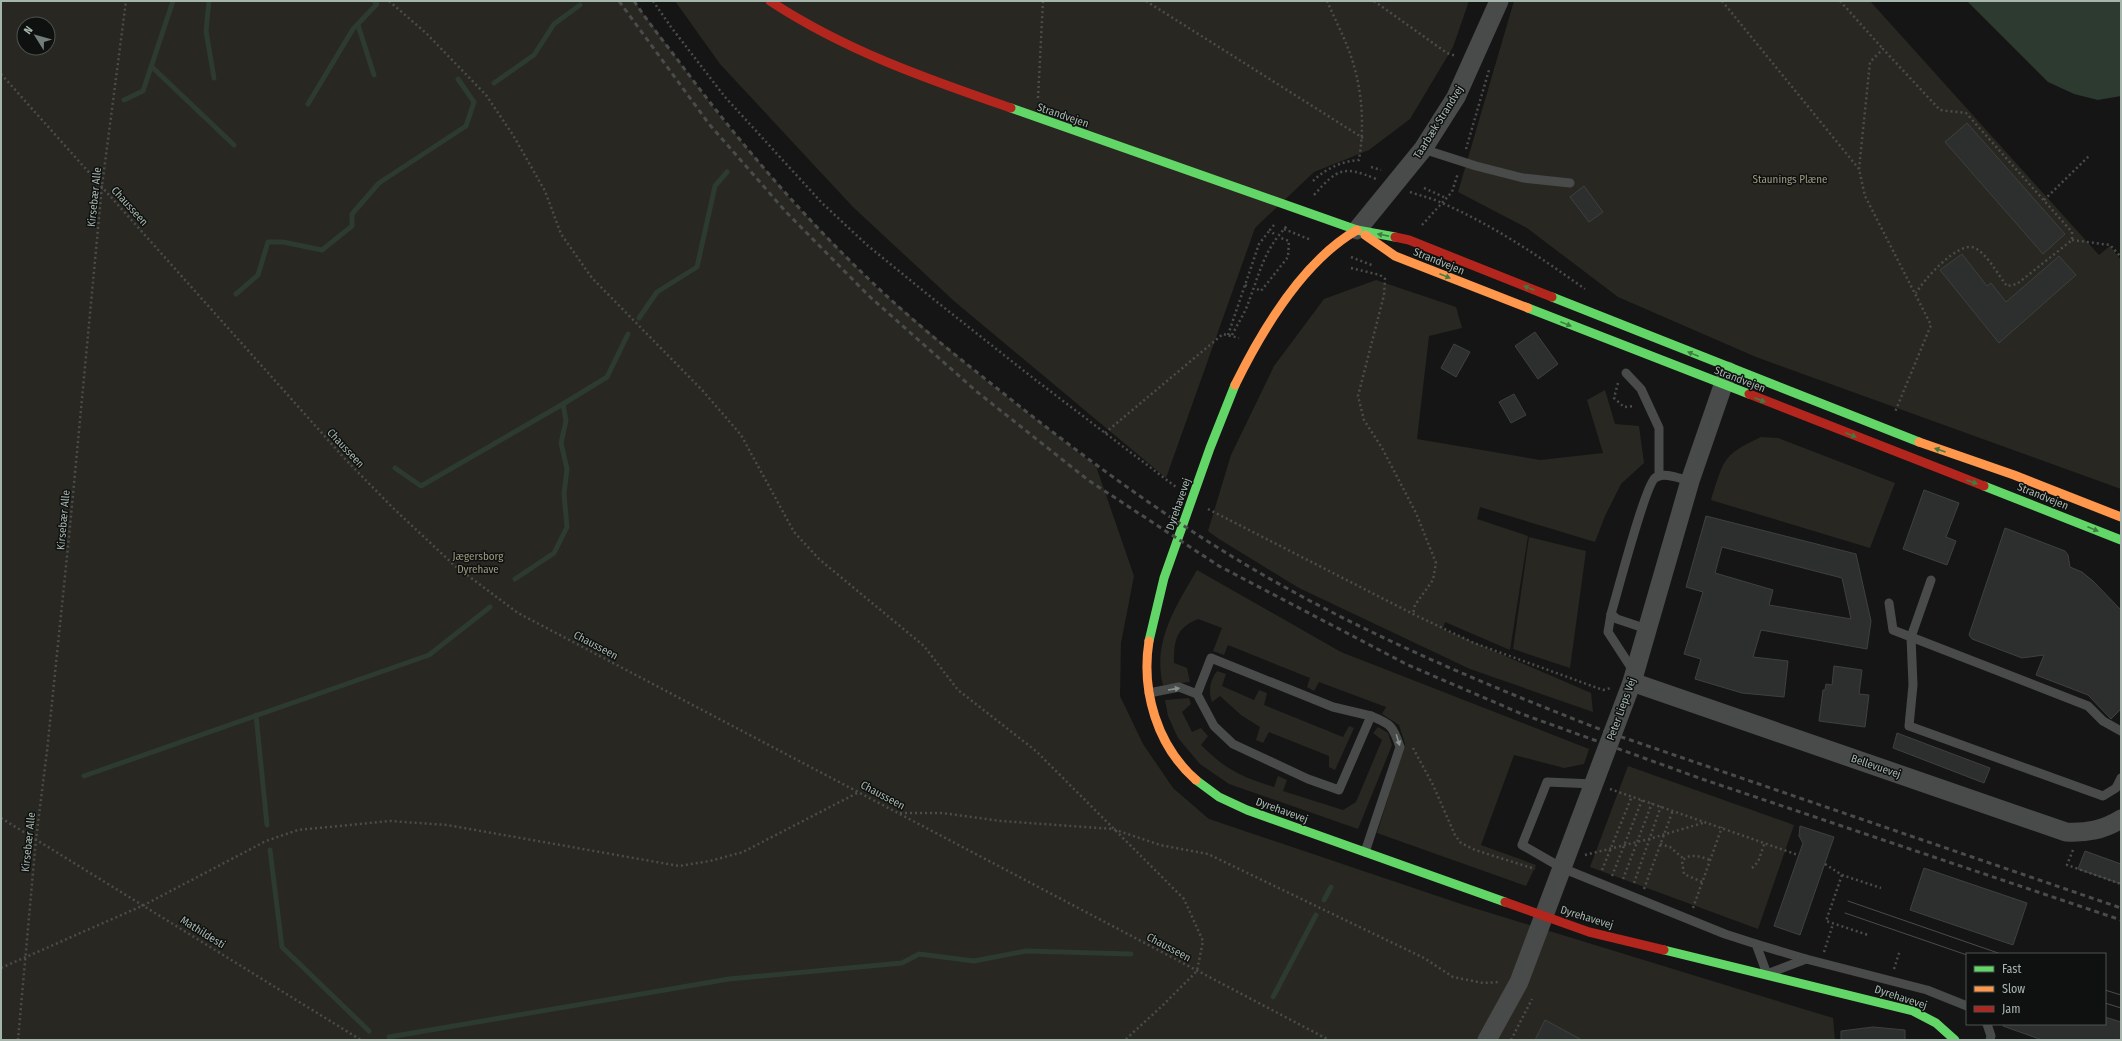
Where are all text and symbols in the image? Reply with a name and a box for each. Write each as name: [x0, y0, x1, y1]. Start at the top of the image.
north arrow: [16, 16, 56, 56]
text: N: [21, 24, 36, 37]
street label: Taarbæk Strandvej: [1411, 83, 1466, 161]
street label: Strandvejen: [1035, 101, 1090, 130]
street label: Kirsebær Alle: [85, 167, 104, 228]
park label: Staunings Plæne: [1752, 173, 1828, 186]
street label: Chausseen: [109, 184, 151, 229]
one-way arrow: [1377, 231, 1389, 237]
street label: Strandvejen: [1411, 245, 1466, 278]
one-way arrow: [1439, 273, 1451, 279]
one-way arrow: [1524, 285, 1535, 291]
one-way arrow: [1560, 321, 1572, 327]
one-way arrow: [1686, 350, 1698, 356]
street label: Strandvejen: [1712, 364, 1767, 395]
one-way arrow: [1755, 397, 1767, 403]
street label: Chausseen: [324, 426, 367, 470]
one-way arrow: [1845, 433, 1857, 439]
one-way arrow: [1934, 446, 1946, 452]
street label: Dyrehavevej: [1163, 476, 1194, 532]
one-way arrow: [1967, 479, 1979, 485]
street label: Strandvejen: [2015, 480, 2070, 513]
street label: Kirsebær Alle: [54, 490, 73, 551]
one-way arrow: [2088, 526, 2100, 532]
park label: Jægersborg Dyrehave: [453, 550, 504, 576]
street label: Chausseen: [571, 628, 620, 663]
street label: Peter Lieps Vej: [1604, 676, 1639, 742]
one-way arrow: [1167, 686, 1180, 692]
one-way arrow: [1395, 735, 1401, 747]
street label: Bellevuevej: [1849, 752, 1903, 781]
street label: Chausseen: [858, 778, 907, 813]
street label: Dyrehavevej: [1254, 795, 1310, 826]
street label: Kirsebær Alle: [19, 812, 38, 873]
street label: Dyrehavevej: [1559, 903, 1615, 932]
street label: Mathildesti: [178, 913, 228, 951]
street label: Chausseen: [1144, 930, 1193, 965]
legend: [1966, 953, 2106, 1025]
text: Fast: [2002, 962, 2021, 976]
text: Slow: [2002, 982, 2025, 996]
street label: Dyrehavevej: [1873, 983, 1929, 1012]
text: Jam: [2002, 1002, 2020, 1016]

